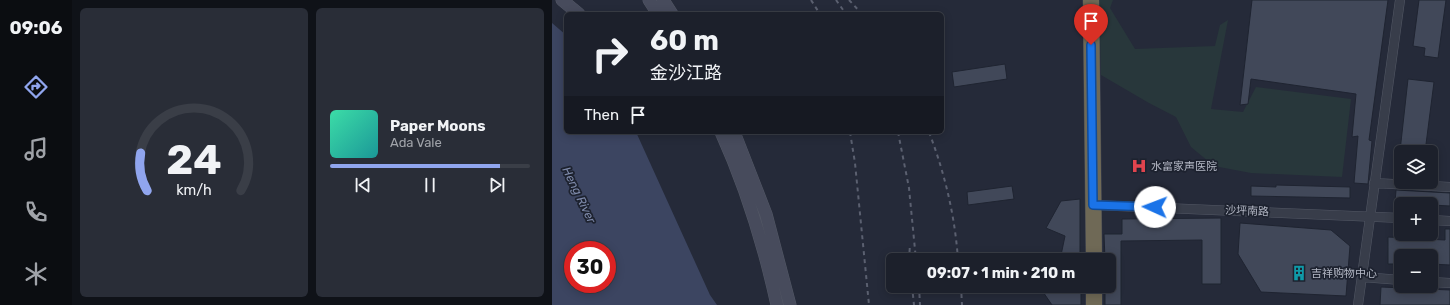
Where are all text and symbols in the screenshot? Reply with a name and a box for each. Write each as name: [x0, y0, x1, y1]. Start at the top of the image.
pin: [1074, 4, 1108, 45]
icon: arrive: [1080, 10, 1102, 32]
text: 09:06: [10, 17, 63, 39]
text: 60 m: [650, 24, 719, 57]
icon: right: [584, 28, 636, 80]
text: 金沙江路: [650, 62, 722, 84]
icon: directions: [22, 73, 50, 101]
icon: arrive: [627, 104, 649, 126]
text: Then: [584, 106, 619, 124]
text: Paper Moons: [390, 117, 486, 135]
text: 24: [166, 134, 222, 183]
icon: music: [22, 135, 50, 163]
text: Ada Vale: [390, 135, 442, 150]
map controls: [1394, 145, 1438, 293]
button: layers: [1394, 145, 1438, 189]
hospital icon: 水富家声医院: [1130, 157, 1148, 175]
place label: 水富家声医院: [1151, 160, 1217, 173]
water label: Heng River: [559, 164, 599, 226]
icon: previous: [352, 174, 374, 196]
icon: pause: [419, 174, 441, 196]
icon: next: [486, 174, 508, 196]
text: km/h: [176, 181, 212, 198]
position arrow: [1134, 186, 1176, 228]
button: +: [1394, 197, 1438, 241]
icon: phone: [22, 198, 50, 226]
street label: 沙坪南路: [1225, 204, 1269, 218]
speed limit sign: 30: [564, 241, 616, 293]
button: −: [1394, 249, 1438, 293]
icon: climate: [22, 260, 50, 288]
text: 09:07 · 1 min · 210 m: [927, 264, 1075, 282]
building icon: 吉祥购物中心: [1290, 264, 1308, 282]
place label: 吉祥购物中心: [1311, 267, 1377, 280]

